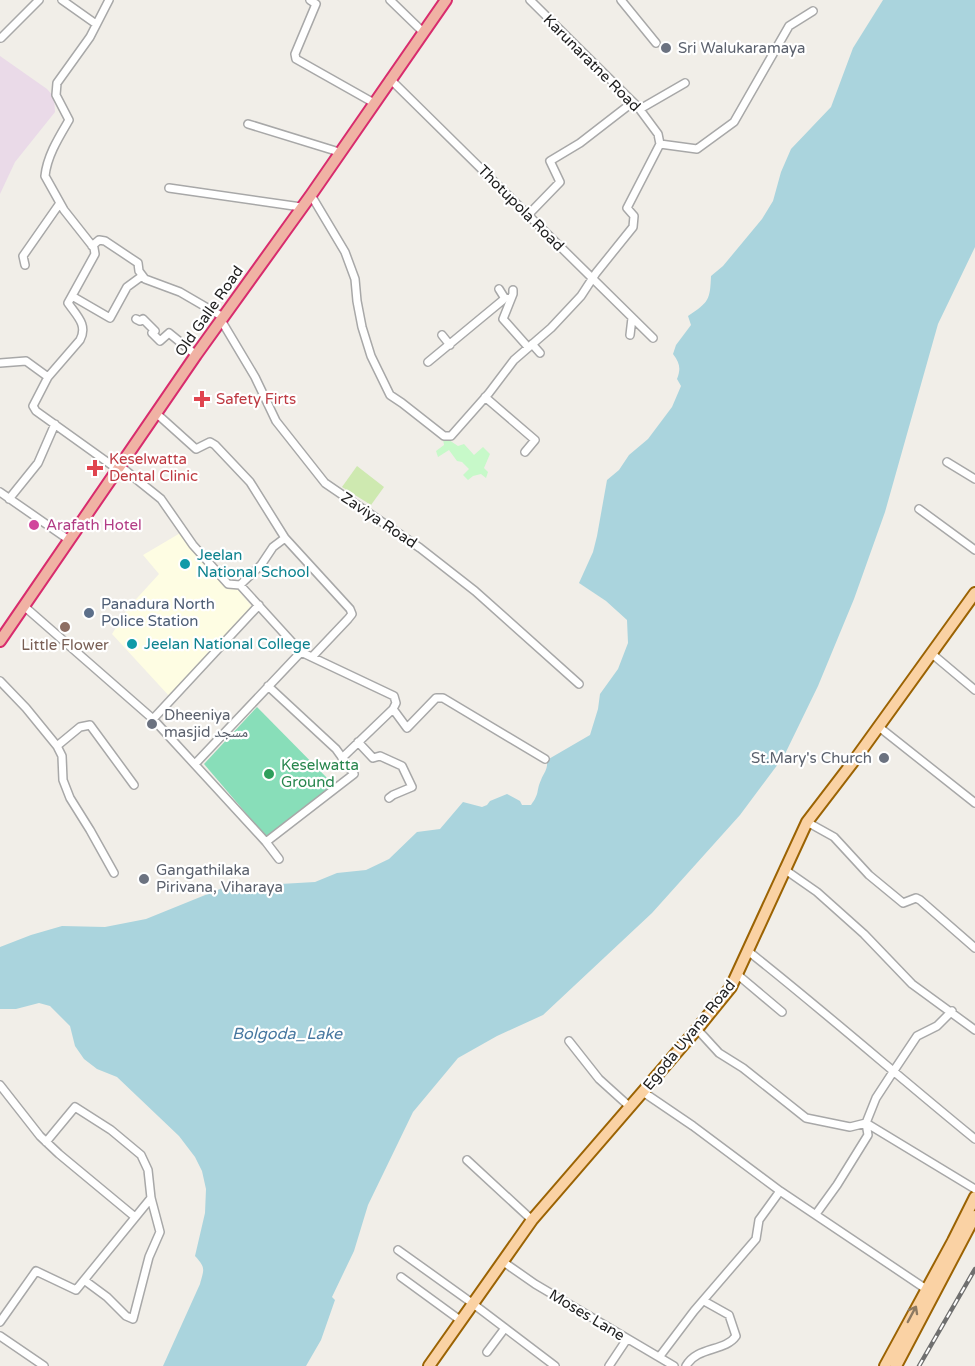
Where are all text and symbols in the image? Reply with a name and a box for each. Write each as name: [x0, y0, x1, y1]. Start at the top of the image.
street label: Karunaratne Road: [540, 11, 644, 115]
place label: Sri Walukaramaya: [678, 39, 805, 57]
marker: Sri Walukaramaya: [659, 41, 673, 55]
street label: Thotupola Road: [474, 161, 568, 255]
street label: Old Galle Road: [171, 262, 247, 360]
marker: Safety Firts: [193, 390, 211, 408]
place label: Safety Firts: [216, 390, 296, 408]
place label: Keselwatta Dental Clinic: [109, 450, 198, 485]
marker: Keselwatta Dental Clinic: [86, 459, 104, 477]
street label: Zaviya Road: [338, 488, 420, 552]
place label: Arafath Hotel: [46, 516, 142, 534]
marker: Arafath Hotel: [27, 518, 41, 532]
place label: Jeelan National School: [197, 546, 309, 581]
marker: Jeelan National School: [178, 557, 192, 571]
place label: Panadura North Police Station: [101, 595, 215, 630]
marker: Panadura North Police Station: [82, 606, 96, 620]
marker: Little Flower: [58, 620, 72, 634]
place label: Jeelan National College: [144, 635, 310, 653]
place label: Little Flower: [21, 636, 109, 654]
marker: Jeelan National College: [125, 637, 139, 651]
place label: Dheeniya masjid مسجد: [164, 706, 248, 741]
marker: Dheeniya masjid مسجد: [145, 717, 159, 731]
place label: St.Mary's Church: [751, 749, 872, 767]
marker: St.Mary's Church: [877, 751, 891, 765]
place label: Keselwatta Ground: [281, 756, 359, 791]
marker: Keselwatta Ground: [262, 767, 276, 781]
place label: Gangathilaka Pirivana, Viharaya: [156, 861, 283, 896]
marker: Gangathilaka Pirivana, Viharaya: [137, 872, 151, 886]
street label: Egoda Uyana Road: [639, 976, 739, 1094]
water label: Bolgoda_Lake: [232, 1024, 343, 1044]
street label: Moses Lane: [546, 1285, 628, 1345]
one-way arrow: [907, 1306, 918, 1324]

